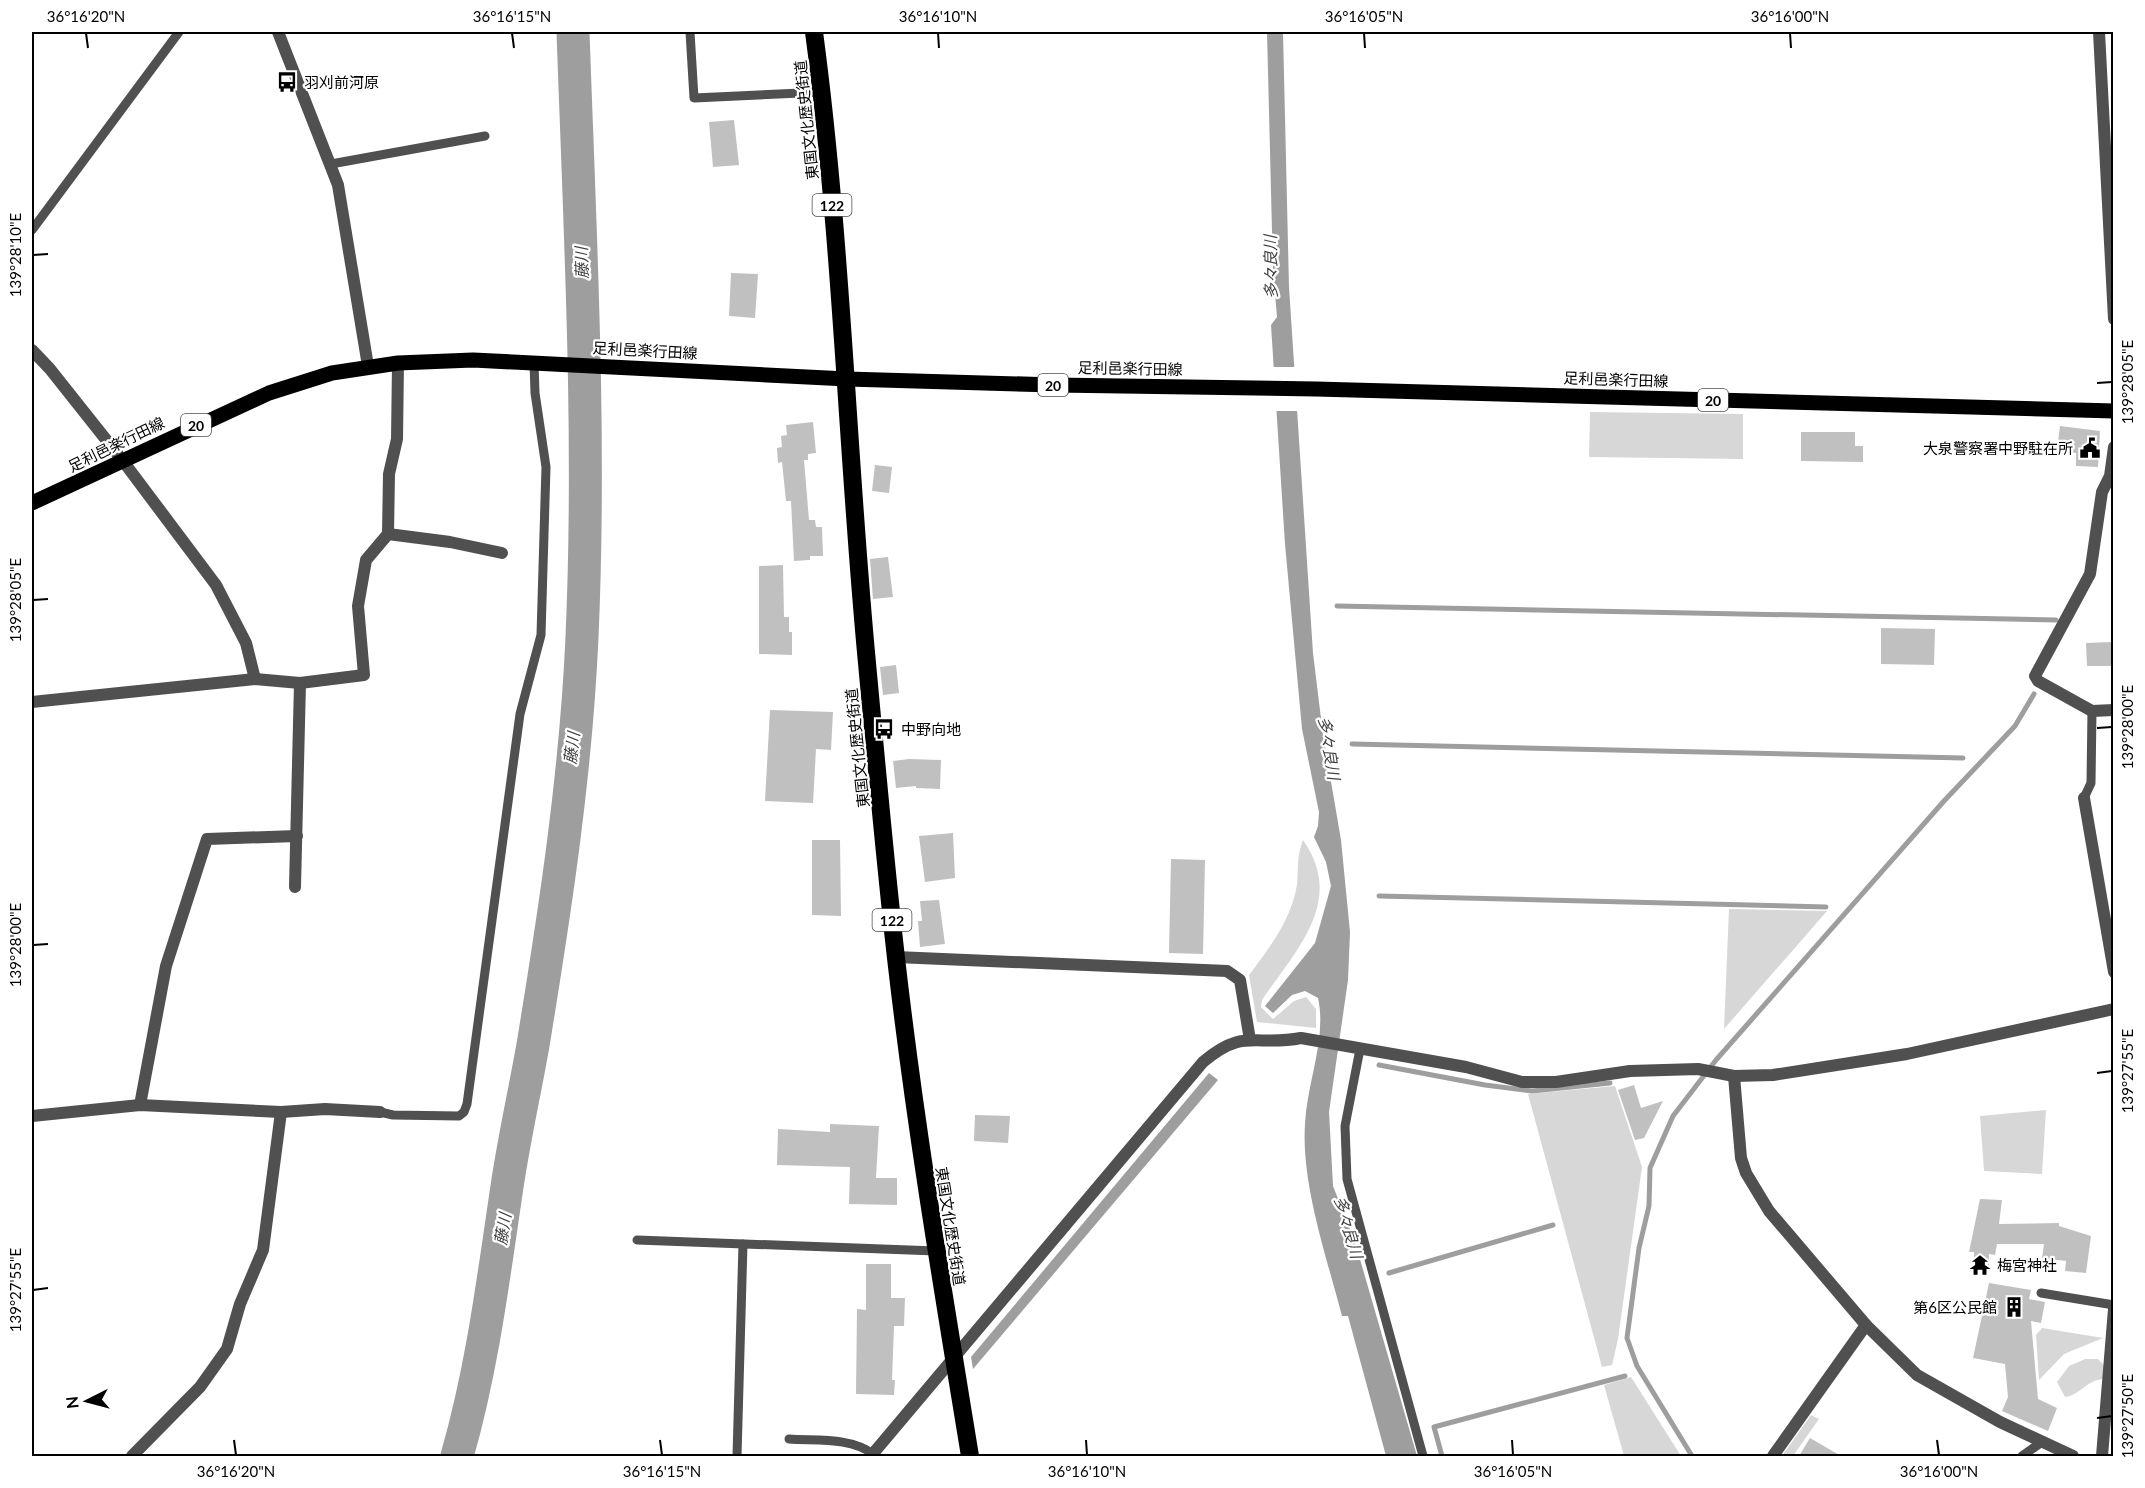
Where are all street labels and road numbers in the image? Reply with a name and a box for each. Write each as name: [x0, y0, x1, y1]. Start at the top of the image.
street label: 東国文化歴史街道: [791, 59, 821, 181]
road number: 122: [812, 194, 852, 216]
street label: 足利邑楽行田線: [592, 338, 698, 362]
street label: 足利邑楽行田線: [1077, 358, 1183, 378]
street label: 足利邑楽行田線: [1563, 368, 1669, 390]
road number: 20: [1038, 374, 1068, 396]
road number: 20: [1698, 389, 1728, 411]
street label: 足利邑楽行田線: [65, 413, 167, 475]
road number: 20: [181, 414, 211, 436]
street label: 東国文化歴史街道: [842, 687, 872, 809]
road number: 122: [872, 909, 912, 931]
street label: 東国文化歴史街道: [933, 1165, 969, 1287]

